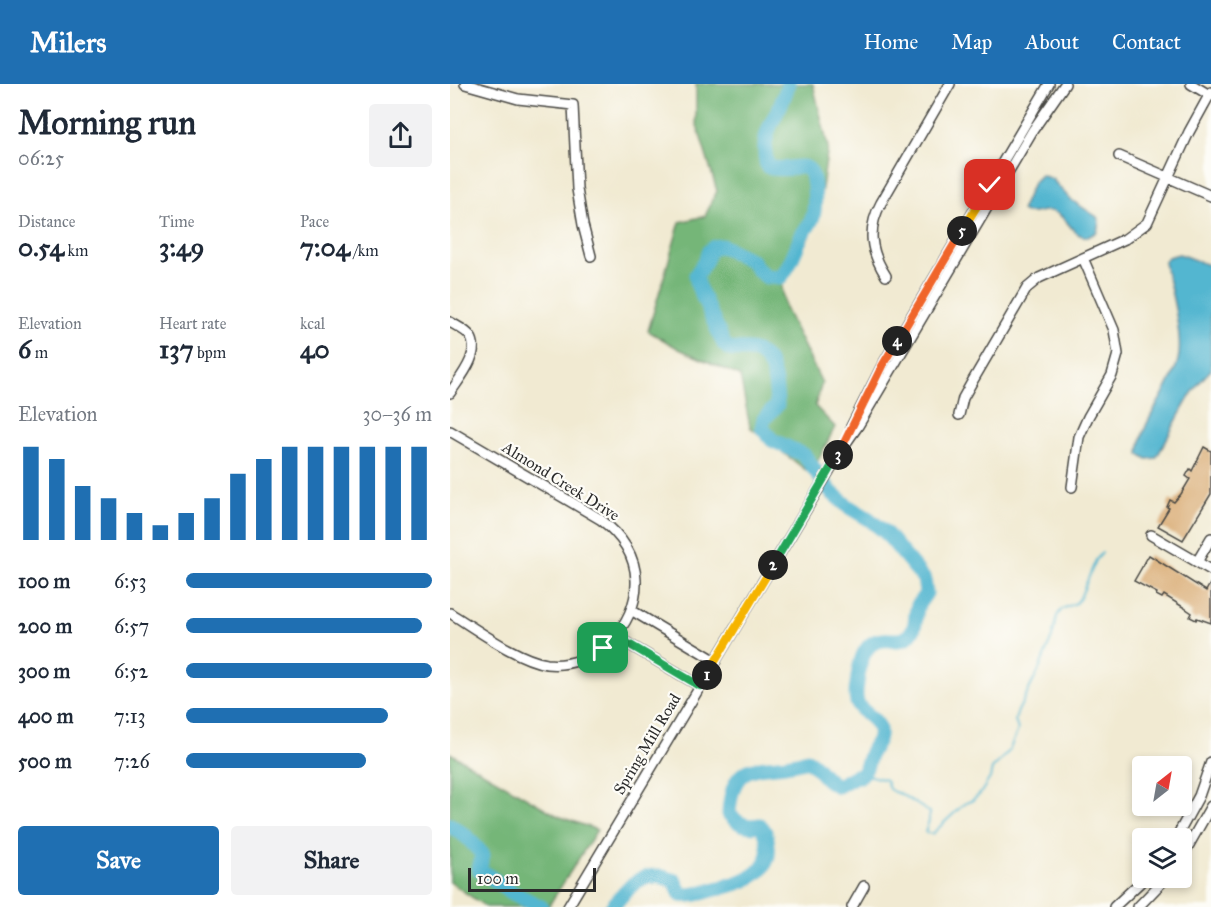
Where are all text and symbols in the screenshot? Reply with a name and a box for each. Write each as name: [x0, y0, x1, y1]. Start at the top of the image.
text: Milers: [30, 25, 106, 60]
text: Home: [863, 29, 918, 55]
text: Map: [951, 29, 992, 55]
text: About: [1025, 29, 1079, 55]
text: Contact: [1112, 29, 1181, 55]
text: Morning run: [18, 103, 196, 143]
button: share: [369, 104, 432, 167]
text: 06:25: [18, 146, 64, 170]
pin: [964, 159, 1015, 210]
icon: check: [973, 168, 1006, 201]
text: Distance: [18, 212, 75, 231]
text: Time: [159, 212, 194, 231]
text: Pace: [300, 212, 329, 231]
pin: 5: [947, 216, 977, 246]
text: 5: [958, 221, 966, 240]
text: 0.54: [18, 231, 64, 263]
text: 3:49: [159, 231, 204, 263]
text: 7:04: [300, 231, 350, 263]
text: km: [64, 241, 88, 260]
text: /km: [350, 241, 379, 260]
text: Elevation: [18, 314, 82, 333]
text: Heart rate: [159, 314, 226, 333]
text: kcal: [300, 314, 325, 333]
pin: 4: [882, 326, 912, 356]
text: 4: [893, 331, 901, 350]
text: 6: [18, 333, 31, 365]
text: 137: [159, 333, 194, 365]
text: 40: [300, 333, 330, 365]
text: m: [31, 343, 48, 362]
text: bpm: [194, 343, 226, 362]
text: Elevation: [18, 402, 97, 426]
text: 30–36 m: [363, 402, 432, 426]
street label: Almond Creek Drive: [498, 437, 623, 525]
pin: 3: [823, 440, 853, 470]
text: 3: [835, 445, 841, 464]
pin: 2: [758, 550, 788, 580]
text: 2: [769, 555, 777, 574]
text: 100 m: [18, 569, 70, 593]
text: 6:53: [114, 569, 147, 593]
text: 200 m: [18, 614, 72, 638]
text: 6:57: [114, 614, 149, 638]
pin: [577, 622, 628, 673]
icon: arrive: [586, 631, 619, 664]
text: 300 m: [18, 659, 70, 683]
text: 6:52: [114, 659, 148, 683]
pin: 1: [692, 660, 722, 690]
text: 1: [704, 665, 710, 684]
street label: Spring Mill Road: [609, 690, 685, 798]
text: 400 m: [18, 704, 74, 728]
text: 7:13: [114, 704, 146, 728]
text: 500 m: [18, 749, 72, 773]
text: 7:26: [114, 749, 150, 773]
north arrow: [1132, 756, 1192, 816]
map controls: [1132, 756, 1192, 888]
button: Save: [18, 826, 219, 895]
button: Share: [231, 826, 432, 895]
button: layers: [1132, 828, 1192, 888]
scale bar: [468, 865, 596, 892]
text: 100 m: [477, 869, 519, 888]

